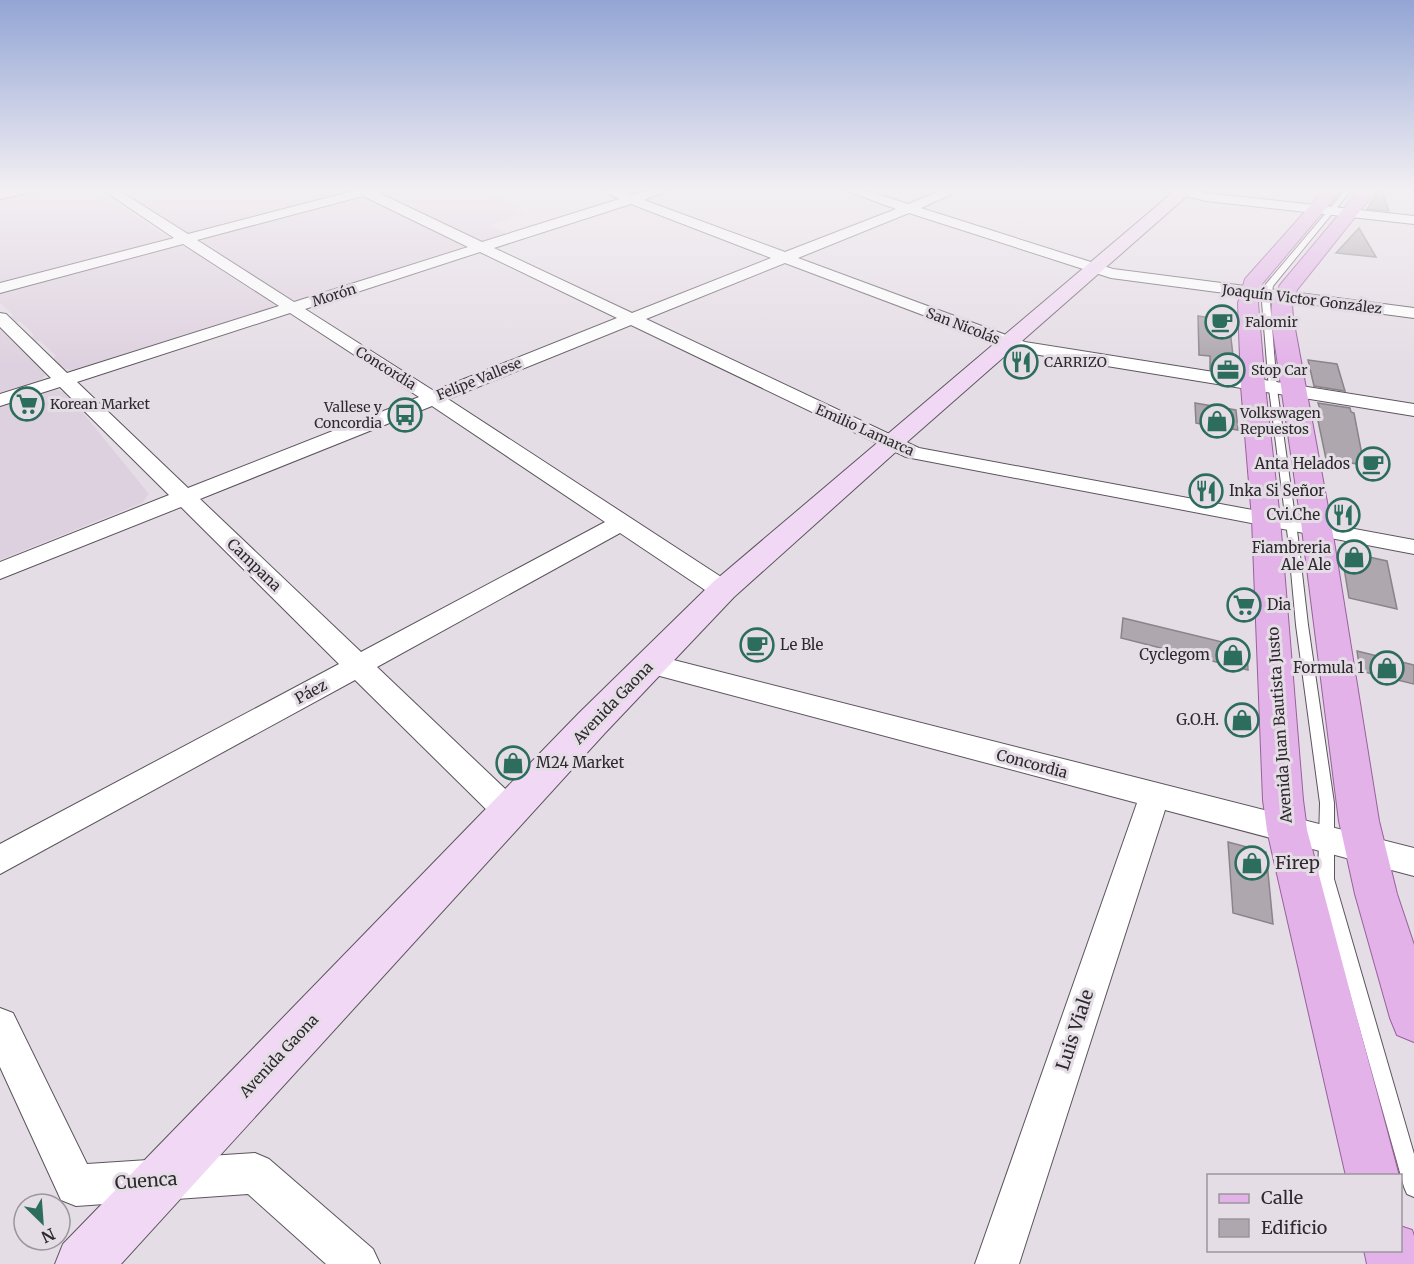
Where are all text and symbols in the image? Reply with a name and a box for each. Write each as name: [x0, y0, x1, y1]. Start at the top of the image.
street label: Morón: [310, 279, 358, 311]
street label: Joaquín Victor González: [1220, 280, 1383, 318]
street label: San Nicolás: [924, 304, 1003, 348]
cafe icon: Falomir: [1204, 304, 1240, 340]
place label: Falomir: [1245, 313, 1298, 331]
street label: Concordia: [352, 342, 420, 394]
restaurant icon: CARRIZO: [1003, 344, 1039, 380]
office icon: Stop Car: [1210, 352, 1246, 388]
place label: CARRIZO: [1044, 353, 1107, 371]
street label: Felipe Vallese: [434, 354, 524, 404]
place label: Stop Car: [1251, 361, 1308, 379]
supermarket icon: Korean Market: [9, 386, 45, 422]
place label: Korean Market: [50, 395, 150, 413]
bus stop icon: Vallese y Concordia: [387, 397, 423, 433]
place label: Vallese y Concordia: [314, 398, 383, 432]
street label: Emilio Lamarca: [813, 400, 918, 460]
shop icon: Volkswagen Repuestos: [1199, 403, 1235, 439]
place label: Volkswagen Repuestos: [1239, 404, 1321, 438]
cafe icon: Anta Helados: [1355, 446, 1391, 482]
place label: Anta Helados: [1254, 454, 1350, 473]
restaurant icon: Inka Si Señor: [1188, 473, 1224, 509]
place label: Inka Si Señor: [1229, 481, 1325, 500]
restaurant icon: Cvi.Che: [1325, 497, 1361, 533]
place label: Cvi.Che: [1266, 505, 1320, 524]
street label: Campana: [223, 534, 285, 595]
place label: Fiambreria Ale Ale: [1252, 538, 1331, 574]
shop icon: Fiambreria Ale Ale: [1336, 539, 1372, 575]
supermarket icon: Dia: [1226, 587, 1262, 623]
place label: Dia: [1267, 595, 1291, 614]
street label: Avenida Juan Bautista Justo: [1263, 626, 1296, 825]
cafe icon: Le Ble: [739, 627, 775, 663]
place label: Le Ble: [780, 635, 823, 654]
shop icon: Cyclegom: [1215, 637, 1251, 673]
place label: Cyclegom: [1139, 645, 1210, 664]
shop icon: Formula 1: [1369, 650, 1405, 686]
street label: Avenida Gaona: [568, 658, 657, 748]
place label: Formula 1: [1293, 658, 1364, 677]
street label: Páez: [291, 675, 330, 708]
shop icon: G.O.H.: [1224, 702, 1260, 738]
place label: G.O.H.: [1176, 710, 1219, 729]
shop icon: M24 Market: [495, 745, 531, 781]
street label: Concordia: [995, 745, 1070, 782]
place label: M24 Market: [536, 753, 624, 772]
shop icon: Firep: [1234, 845, 1270, 881]
place label: Firep: [1275, 851, 1320, 874]
street label: Luis Viale: [1051, 987, 1098, 1073]
street label: Avenida Gaona: [235, 1010, 322, 1102]
street label: Cuenca: [114, 1167, 178, 1194]
legend: [1207, 1174, 1402, 1252]
text: Calle: [1261, 1186, 1303, 1209]
north arrow: [12, 1192, 72, 1252]
text: Edificio: [1261, 1216, 1327, 1239]
text: N: [38, 1224, 58, 1247]

